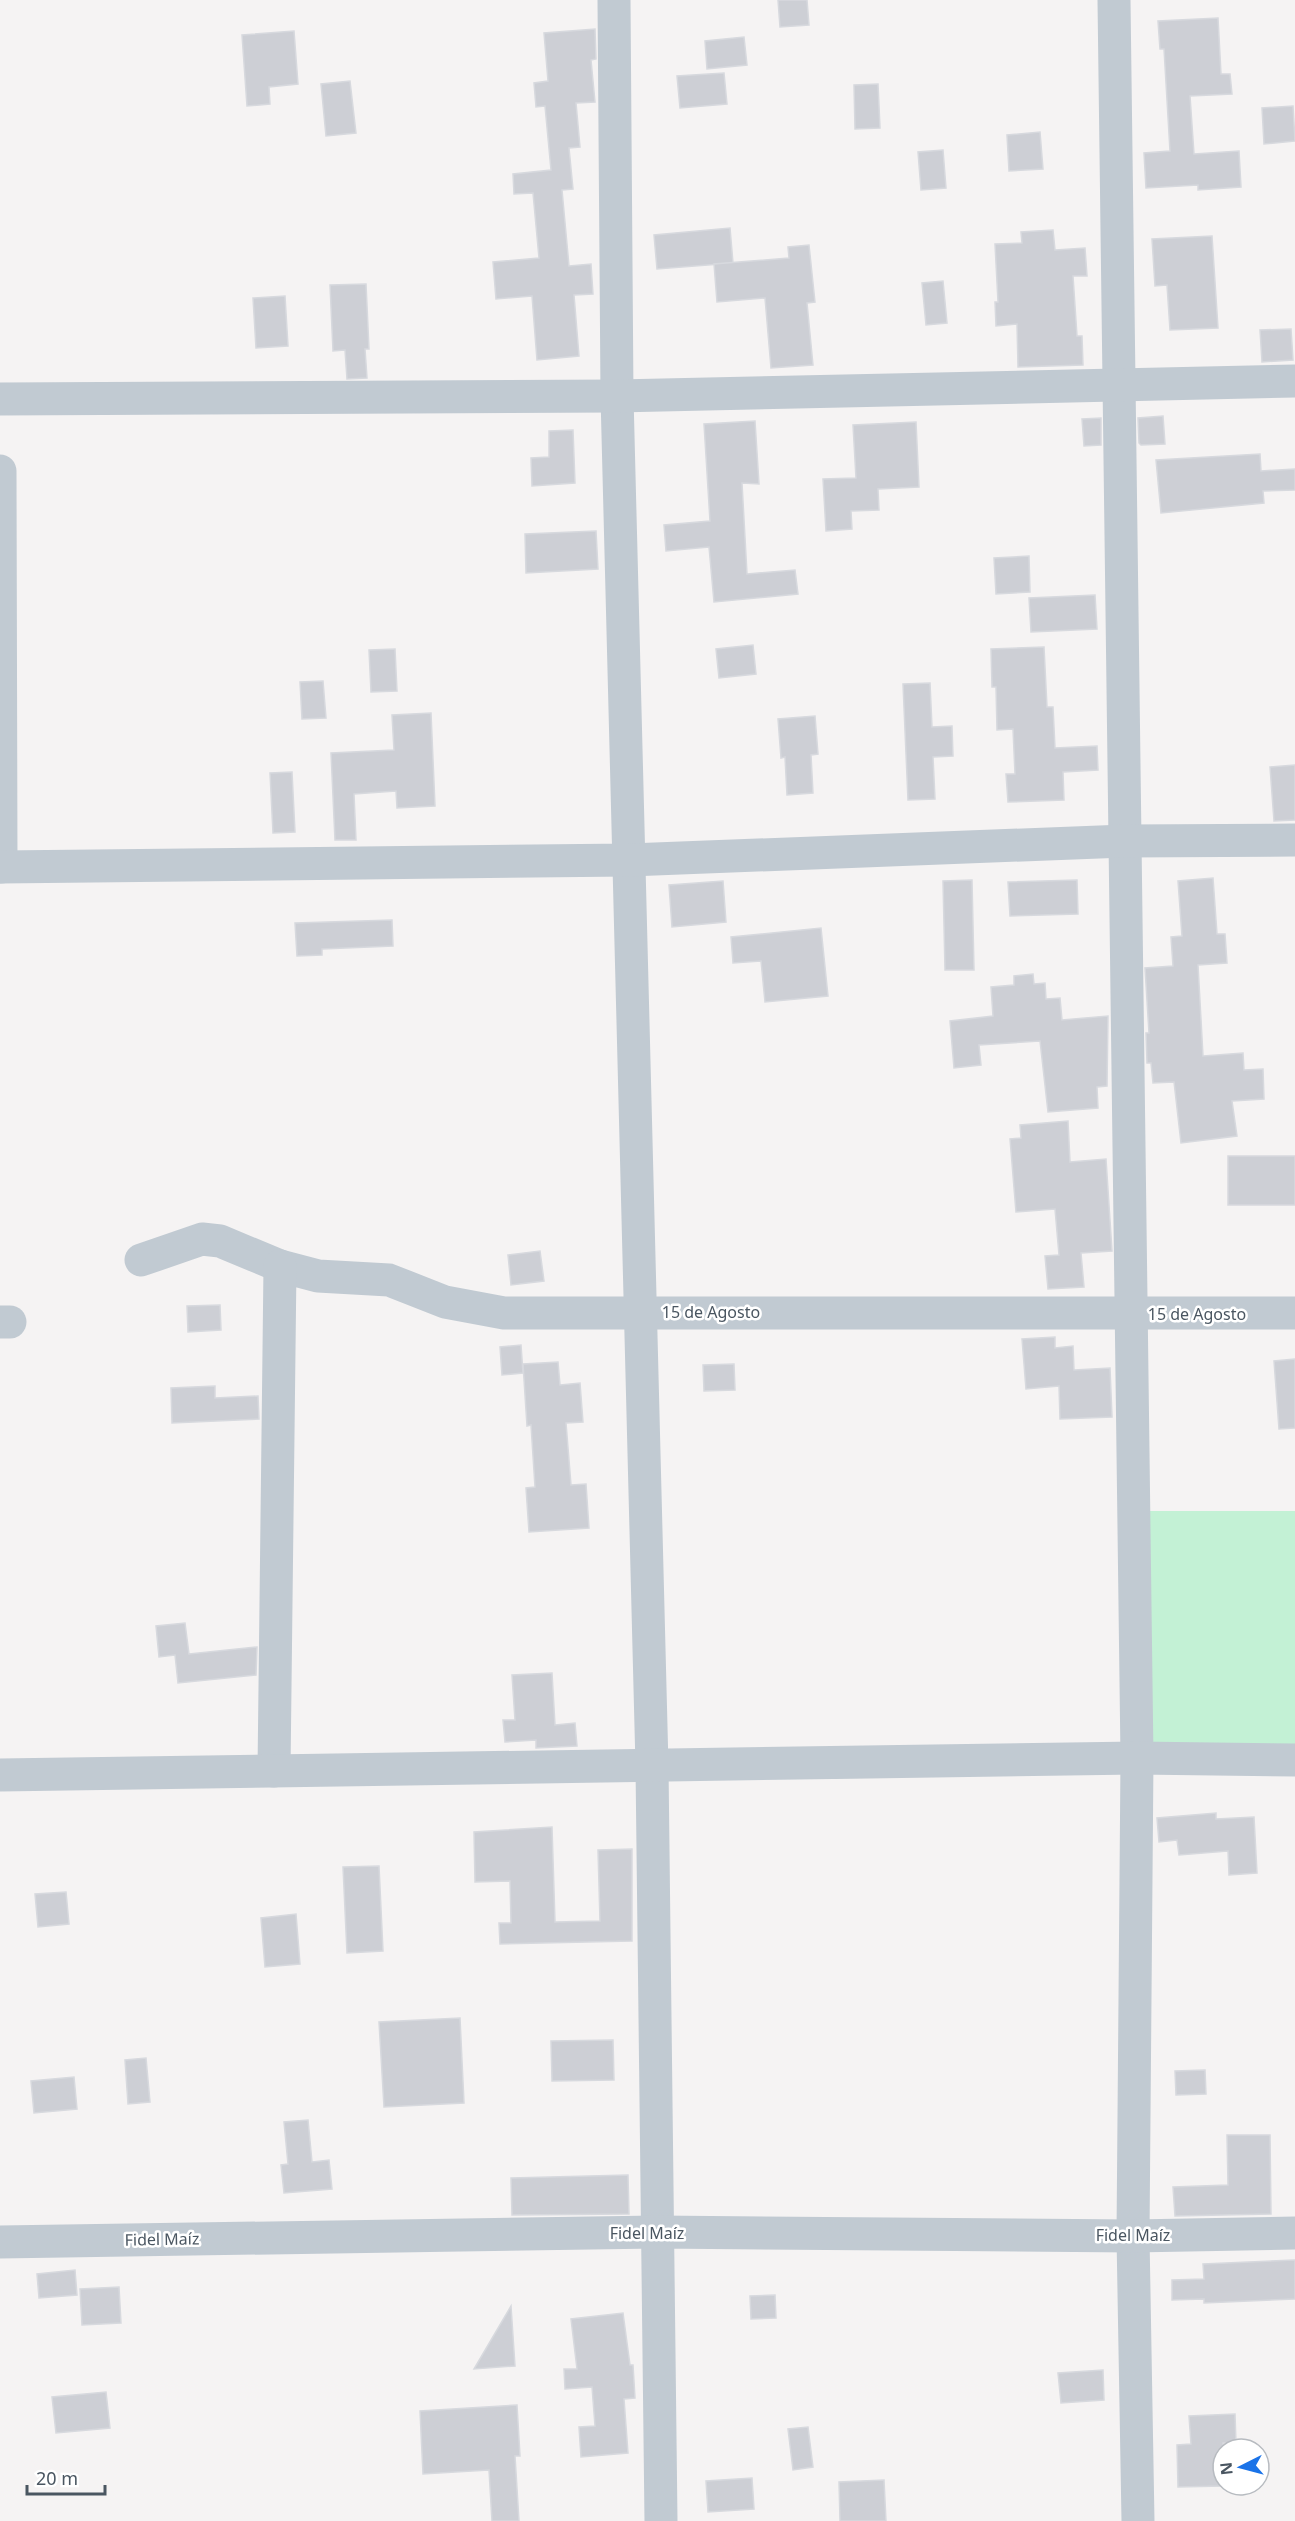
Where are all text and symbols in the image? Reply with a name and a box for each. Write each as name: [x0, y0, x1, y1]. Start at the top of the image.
street label: 15 de Agosto: [662, 1301, 760, 1323]
street label: 15 de Agosto: [1148, 1303, 1246, 1325]
street label: Fidel Maíz: [610, 2222, 684, 2244]
street label: Fidel Maíz: [1096, 2224, 1170, 2246]
street label: Fidel Maíz: [124, 2227, 200, 2251]
north arrow: [1211, 2437, 1271, 2497]
scale bar: [27, 2458, 105, 2496]
text: N: [1214, 2461, 1238, 2476]
text: 20 m: [36, 2466, 78, 2490]

